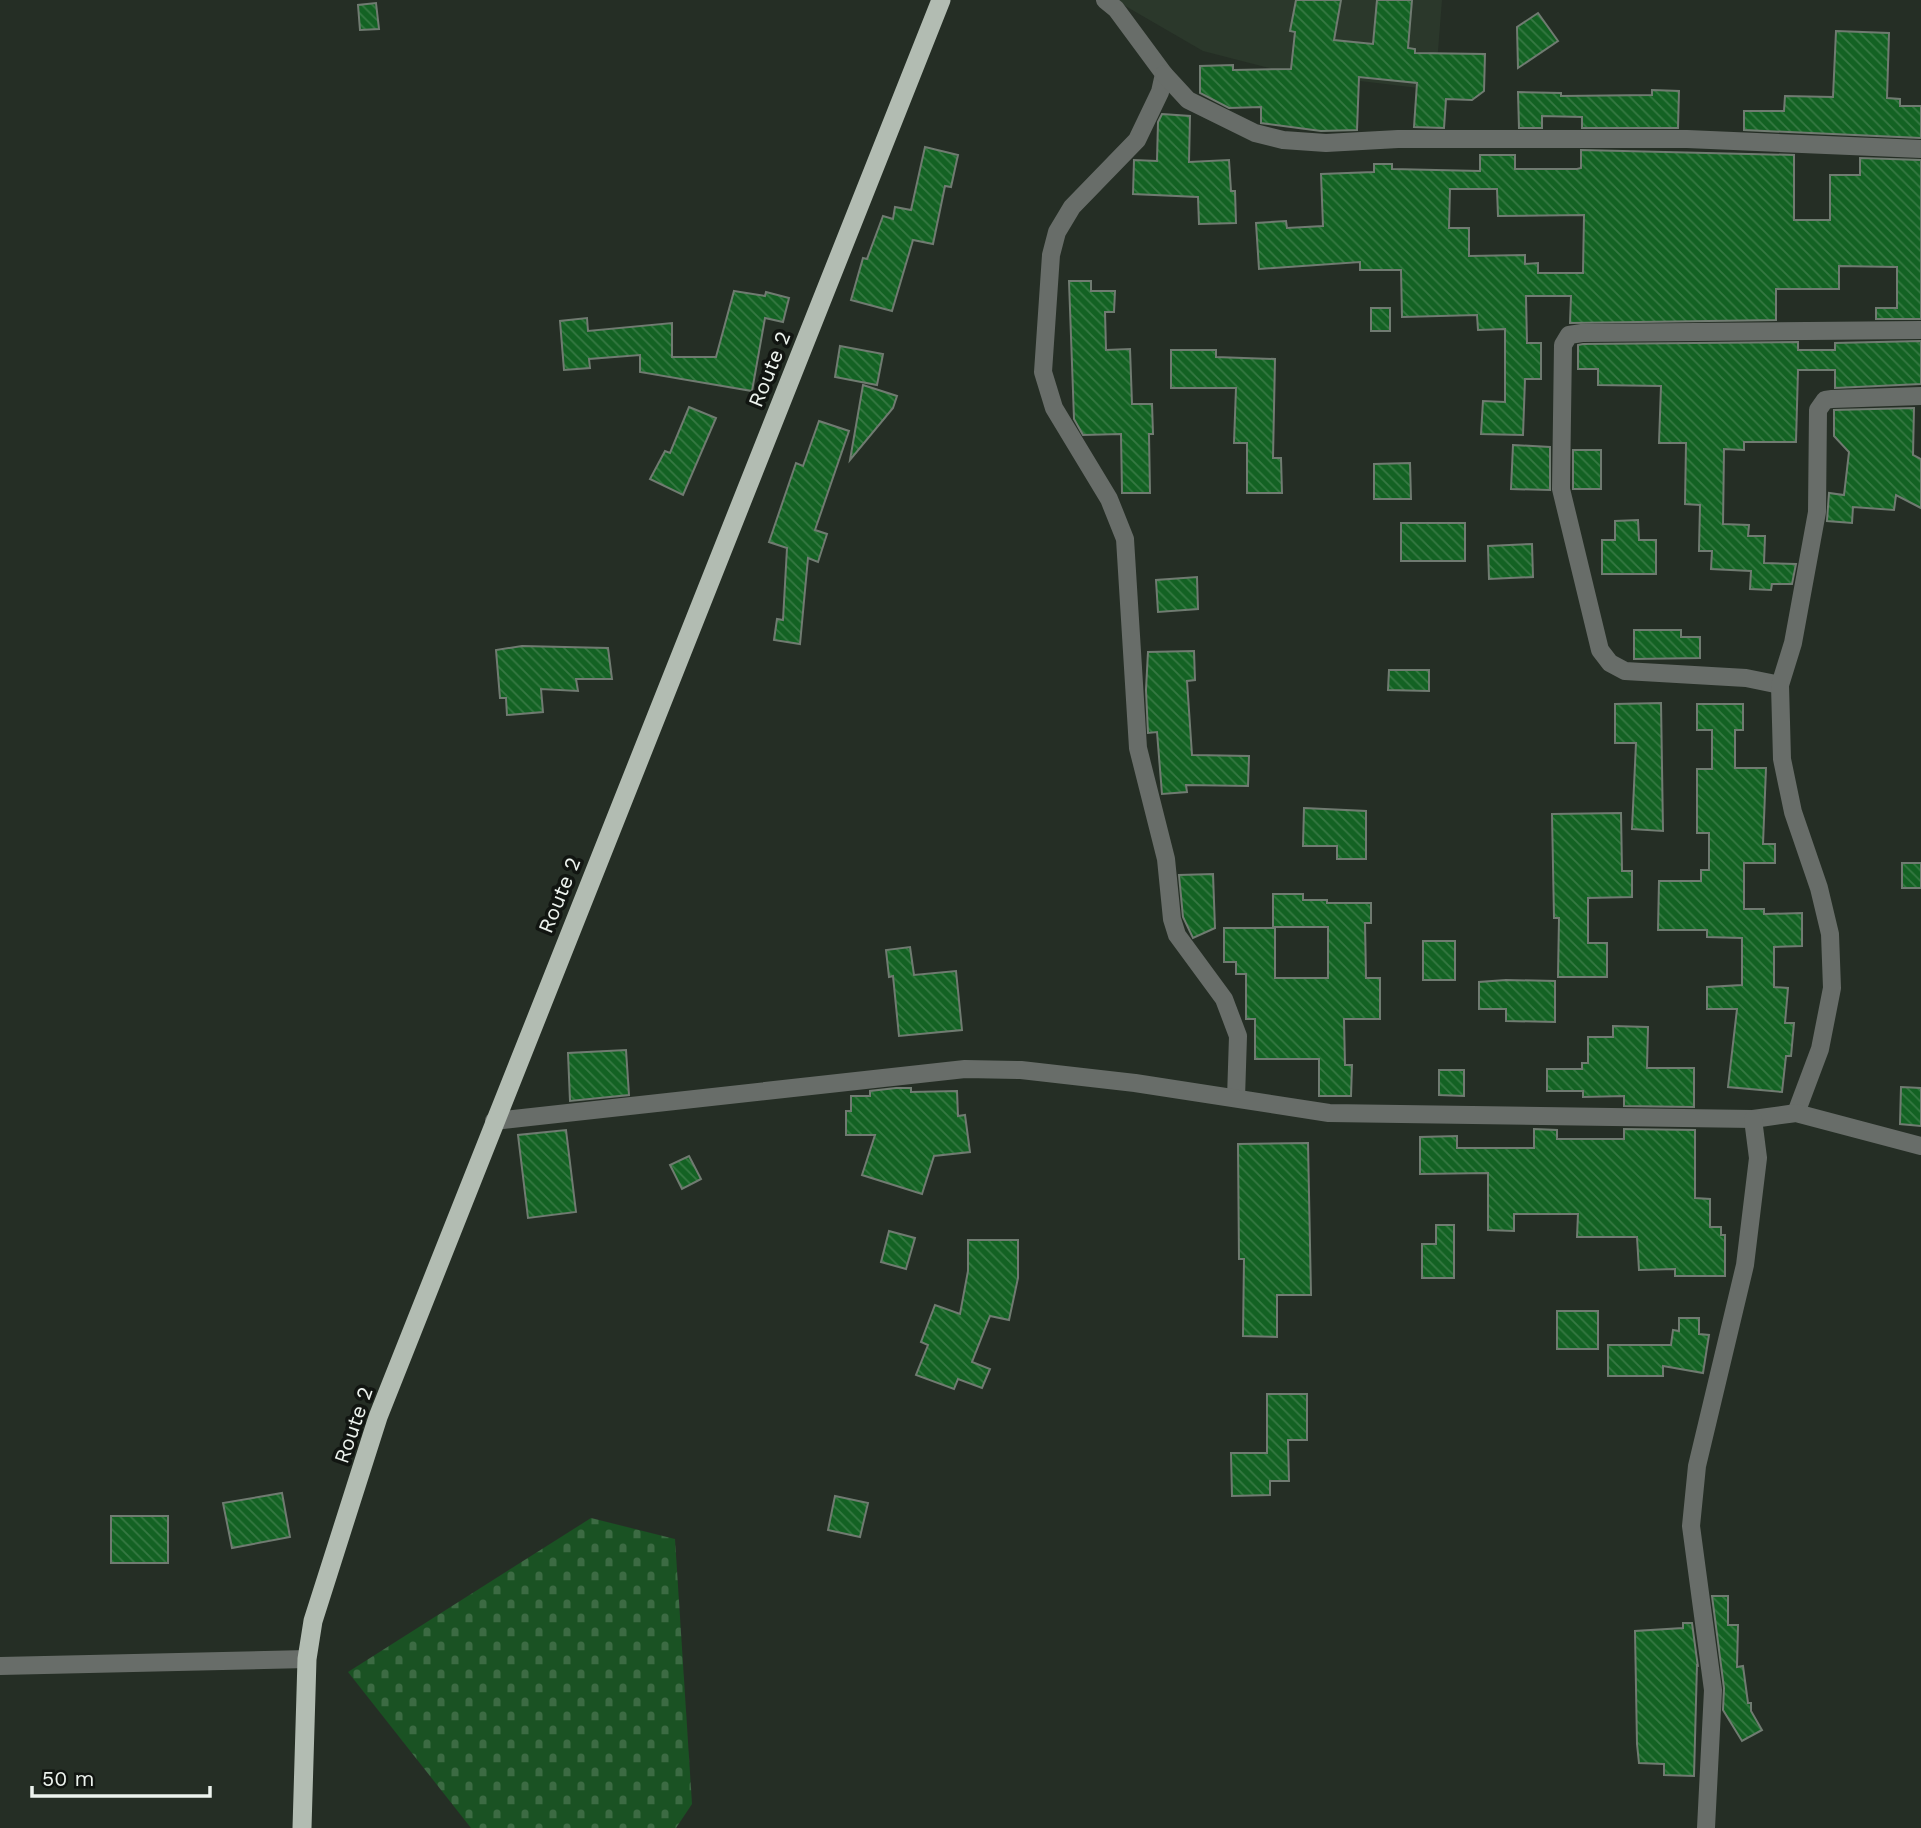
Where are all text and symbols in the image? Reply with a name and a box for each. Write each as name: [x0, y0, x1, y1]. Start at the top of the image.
street label: Route 2: [743, 327, 795, 411]
street label: Route 2: [533, 853, 585, 937]
street label: Route 2: [328, 1383, 378, 1467]
scale bar: [32, 1755, 210, 1799]
text: 50 m: [42, 1766, 94, 1791]

